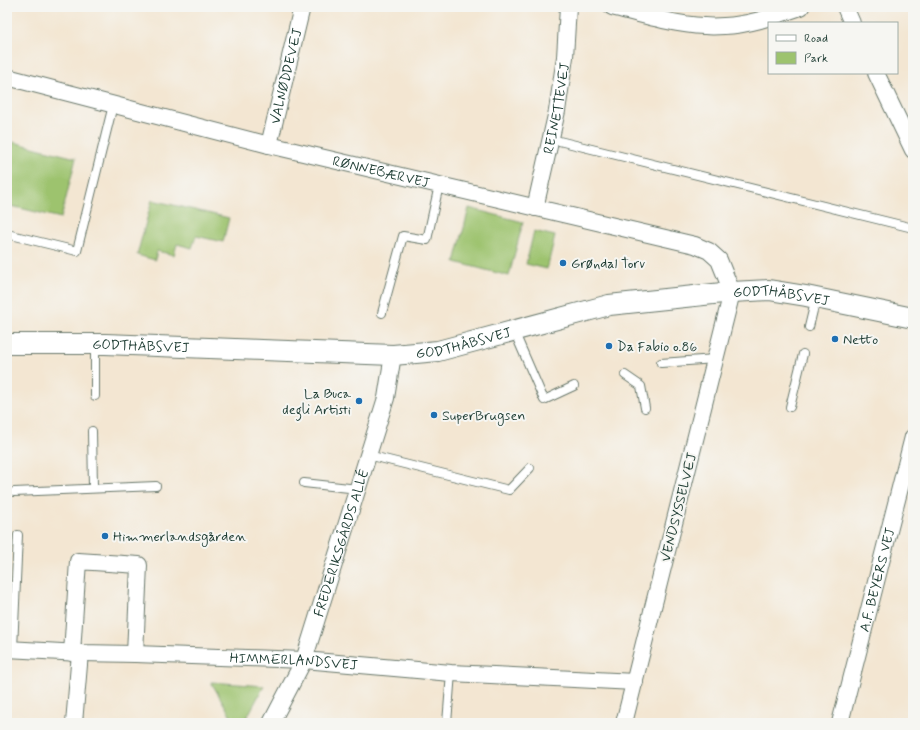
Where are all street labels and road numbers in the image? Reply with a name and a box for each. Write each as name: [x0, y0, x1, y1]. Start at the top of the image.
street label: VALNØDDEVEJ: [266, 26, 307, 126]
street label: REINETTEVEJ: [540, 61, 574, 156]
street label: RØNNEBÆRVEJ: [331, 152, 432, 192]
street label: GODTHÅBSVEJ: [733, 282, 831, 311]
street label: GODTHÅBSVEJ: [415, 324, 513, 363]
street label: GODTHÅBSVEJ: [92, 336, 190, 357]
street label: VENDSYSSELVEJ: [657, 451, 701, 564]
street label: FREDERIKSGÅRDS ALLÉ: [310, 467, 373, 619]
street label: A.F. BEYERS VEJ: [856, 525, 900, 634]
street label: HIMMERLANDSVEJ: [229, 649, 358, 675]

